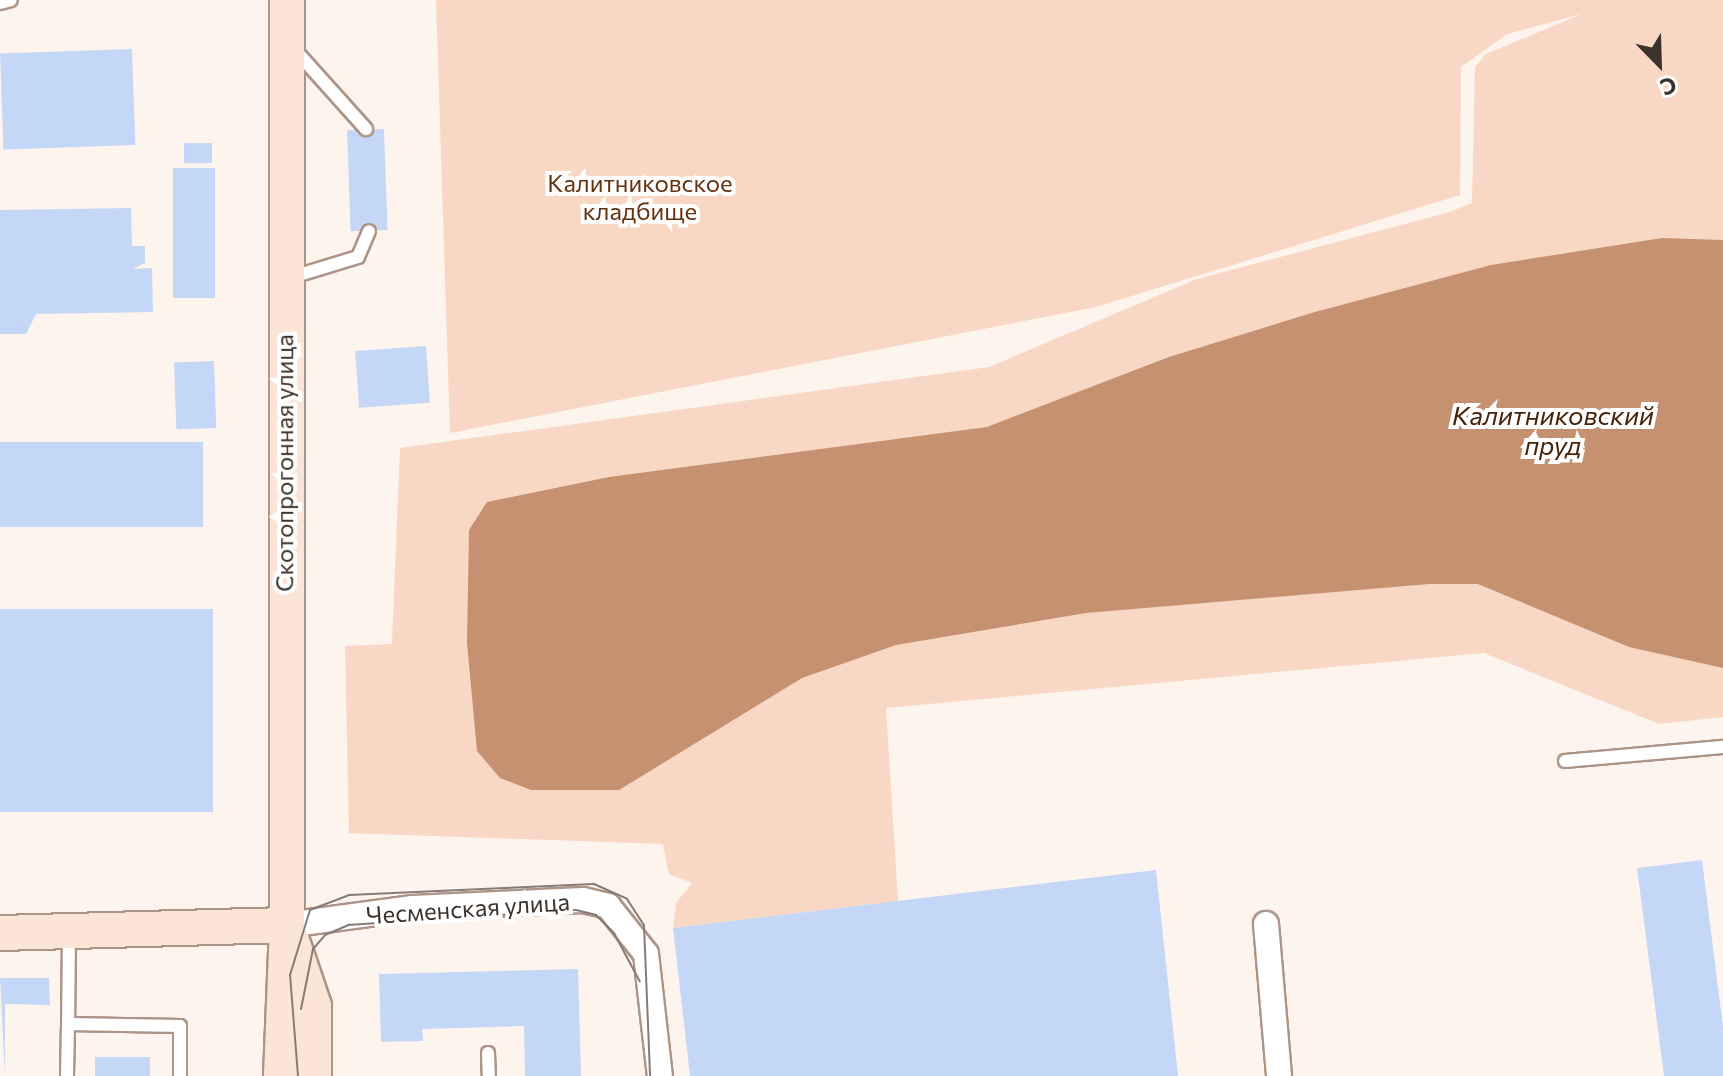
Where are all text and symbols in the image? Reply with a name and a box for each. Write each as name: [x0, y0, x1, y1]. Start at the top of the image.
north arrow: [1619, 24, 1699, 104]
text: С: [1656, 71, 1681, 102]
park label: Калитниковское кладбище: [547, 169, 733, 225]
street label: Скотопрогонная улица: [270, 334, 298, 592]
water label: Калитниковский пруд: [1452, 399, 1654, 460]
street label: Чесменская улица: [365, 887, 571, 929]

